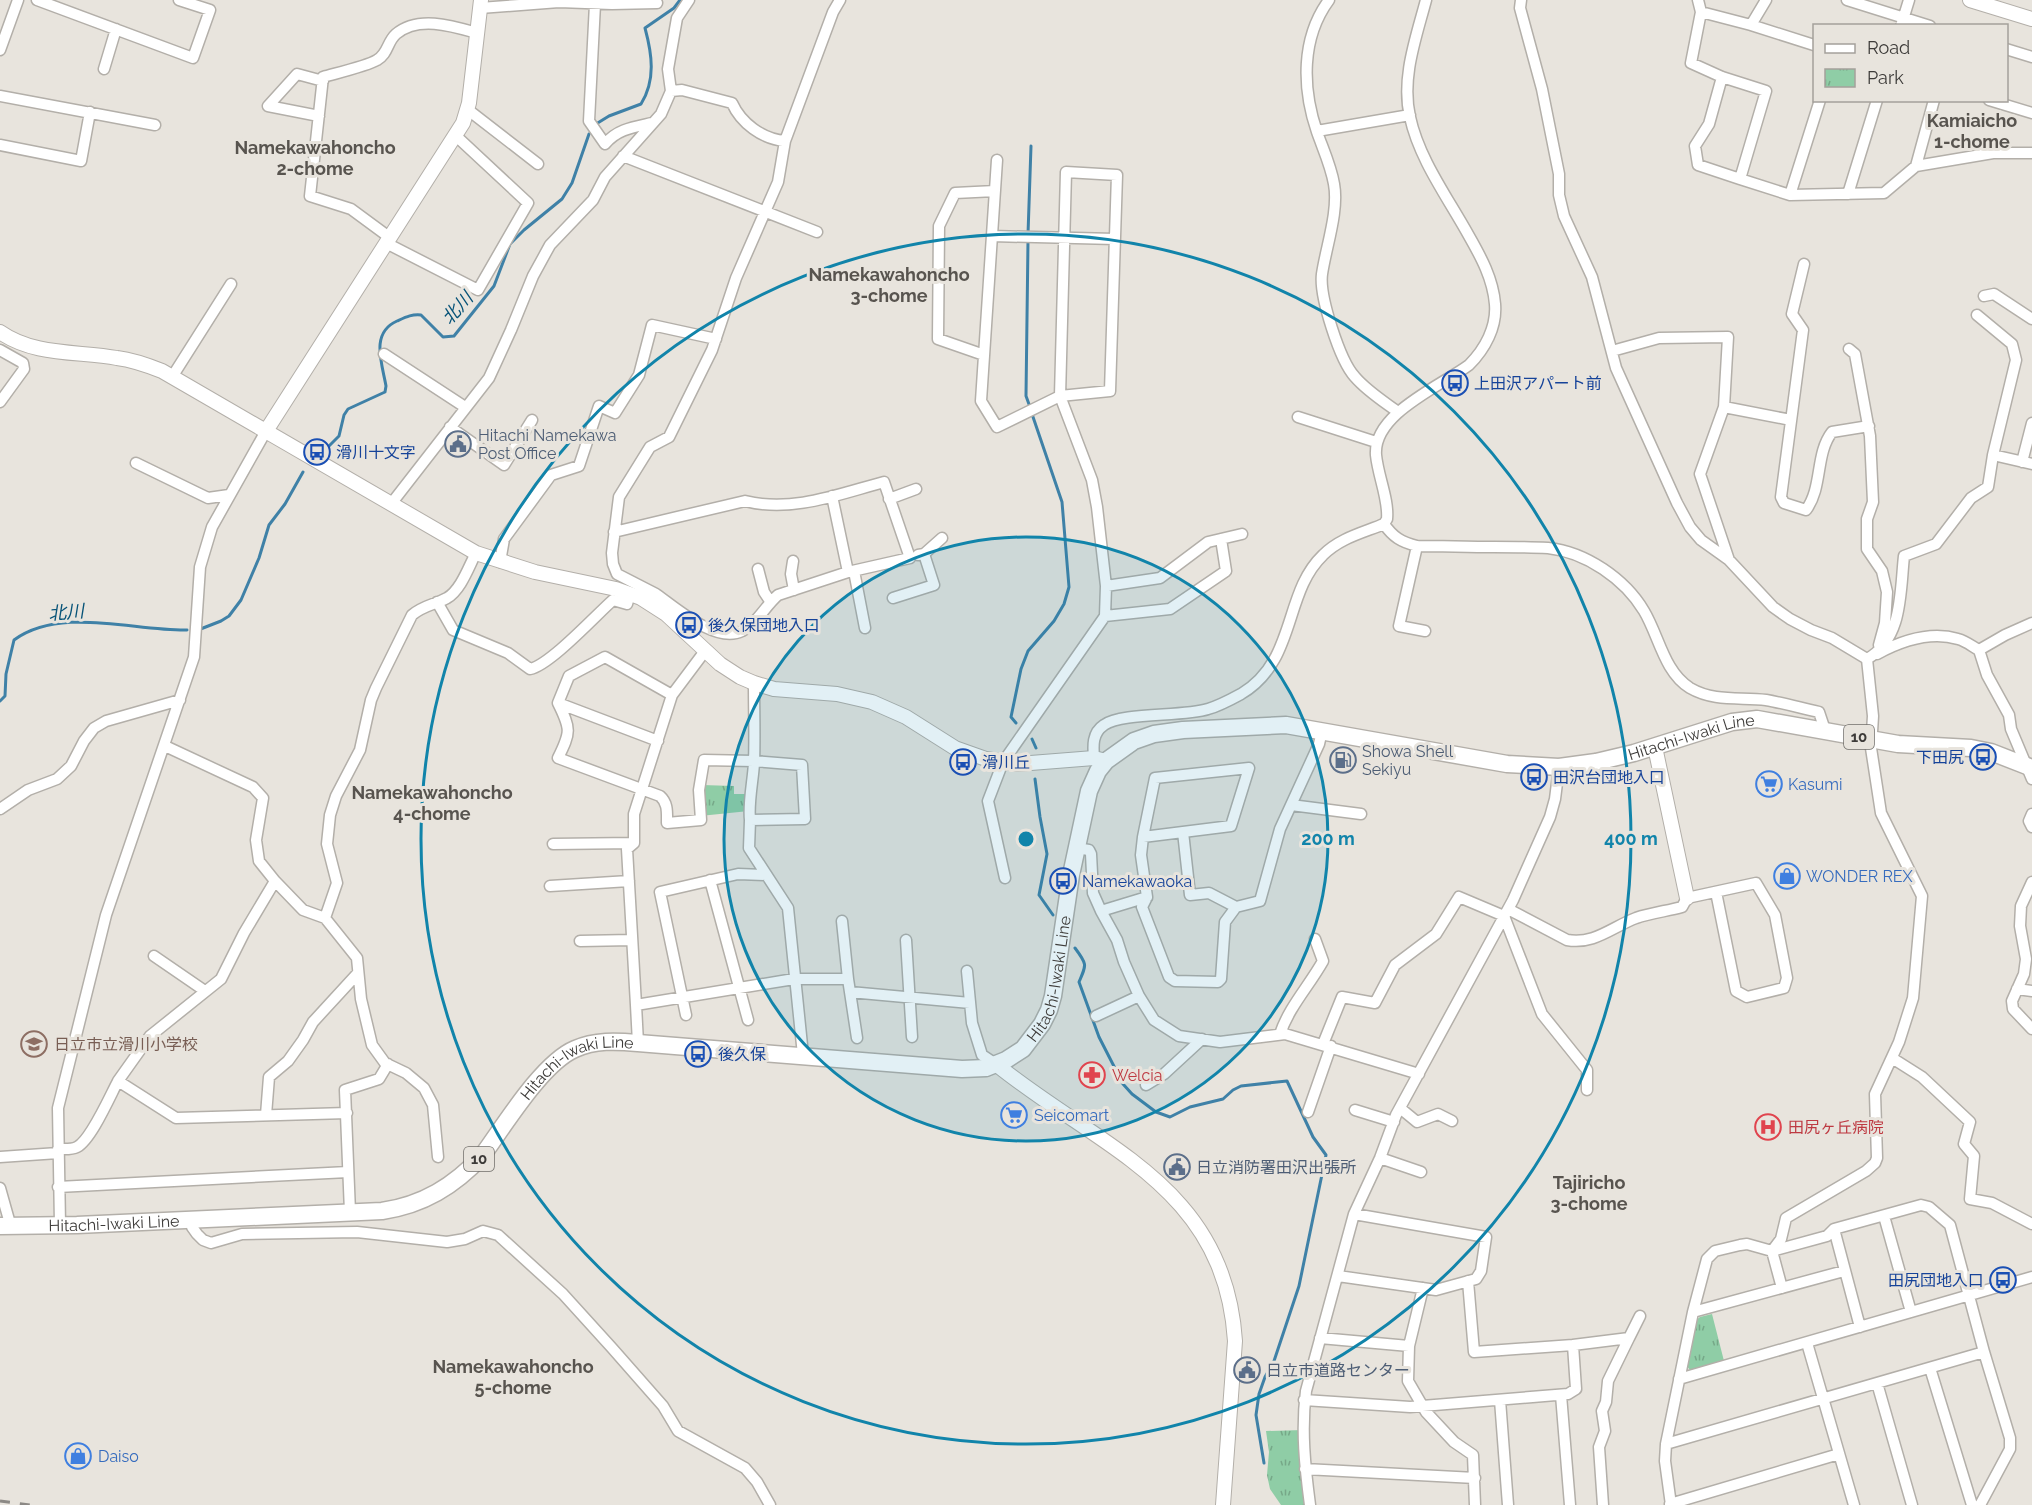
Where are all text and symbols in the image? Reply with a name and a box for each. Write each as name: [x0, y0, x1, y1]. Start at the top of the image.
legend: [1813, 24, 2008, 102]
text: Road: [1867, 37, 1910, 58]
text: Park: [1867, 67, 1904, 88]
district label: Kamiaicho 1-chome: [1927, 110, 2017, 152]
district label: Namekawahoncho 2-chome: [234, 137, 396, 179]
district label: Namekawahoncho 3-chome: [808, 264, 970, 306]
water label: 北川: [437, 286, 478, 328]
bus stop icon: 上田沢アパート前: [1440, 368, 1470, 398]
place label: 上田沢アパート前: [1474, 374, 1602, 393]
place label: Hitachi Namekawa Post Office: [478, 426, 617, 463]
public building icon: Hitachi Namekawa Post Office: [443, 429, 473, 459]
bus stop icon: 滑川十文字: [302, 437, 332, 467]
place label: 滑川十文字: [336, 443, 416, 462]
water label: 北川: [47, 600, 87, 624]
bus stop icon: 後久保団地入口: [674, 610, 704, 640]
place label: 後久保団地入口: [708, 616, 820, 635]
street label: Hitachi-Iwaki Line: [1626, 710, 1755, 764]
road number: 10: [1844, 725, 1874, 749]
place label: Showa Shell Sekiyu: [1362, 742, 1454, 779]
bus stop icon: 下田尻: [1968, 742, 1998, 772]
fuel station icon: Showa Shell Sekiyu: [1328, 745, 1358, 775]
bus stop icon: 滑川丘: [948, 747, 978, 777]
place label: 下田尻: [1916, 748, 1964, 767]
place label: 滑川丘: [982, 753, 1030, 772]
bus stop icon: 田沢台団地入口: [1519, 762, 1549, 792]
place label: 田沢台団地入口: [1553, 768, 1665, 787]
supermarket icon: Kasumi: [1754, 769, 1784, 799]
place label: Kasumi: [1788, 775, 1842, 794]
district label: Namekawahoncho 4-chome: [351, 782, 513, 824]
text: 200 m: [1301, 828, 1355, 849]
text: 400 m: [1604, 828, 1658, 849]
centre of rings: [1016, 829, 1036, 849]
shop icon: WONDER REX: [1772, 861, 1802, 891]
bus stop icon: Namekawaoka: [1048, 866, 1078, 896]
place label: WONDER REX: [1806, 867, 1914, 886]
place label: Namekawaoka: [1082, 872, 1192, 891]
street label: Hitachi-Iwaki Line: [1023, 914, 1074, 1045]
school or university icon: 日立市立滑川小学校: [19, 1029, 49, 1059]
street label: Hitachi-Iwaki Line: [516, 1032, 634, 1103]
place label: 日立市立滑川小学校: [54, 1035, 198, 1054]
bus stop icon: 後久保: [683, 1039, 713, 1069]
place label: 後久保: [718, 1045, 766, 1064]
pharmacy icon: Welcia: [1077, 1060, 1107, 1090]
place label: Welcia: [1112, 1066, 1162, 1085]
supermarket icon: Seicomart: [999, 1100, 1029, 1130]
place label: Seicomart: [1034, 1106, 1110, 1125]
hospital icon: 田尻ヶ丘病院: [1753, 1112, 1783, 1142]
place label: 田尻ヶ丘病院: [1788, 1118, 1884, 1137]
road number: 10: [464, 1147, 494, 1171]
public building icon: 日立消防署田沢出張所: [1162, 1152, 1192, 1182]
place label: 日立消防署田沢出張所: [1196, 1158, 1356, 1177]
district label: Tajiricho 3-chome: [1550, 1172, 1628, 1214]
street label: Hitachi-Iwaki Line: [48, 1211, 180, 1235]
bus stop icon: 田尻団地入口: [1988, 1265, 2018, 1295]
place label: 田尻団地入口: [1888, 1271, 1984, 1290]
public building icon: 日立市道路センター: [1232, 1355, 1262, 1385]
district label: Namekawahoncho 5-chome: [432, 1356, 594, 1398]
place label: 日立市道路センター: [1266, 1361, 1410, 1380]
shop icon: Daiso: [63, 1441, 93, 1471]
place label: Daiso: [98, 1447, 139, 1466]

